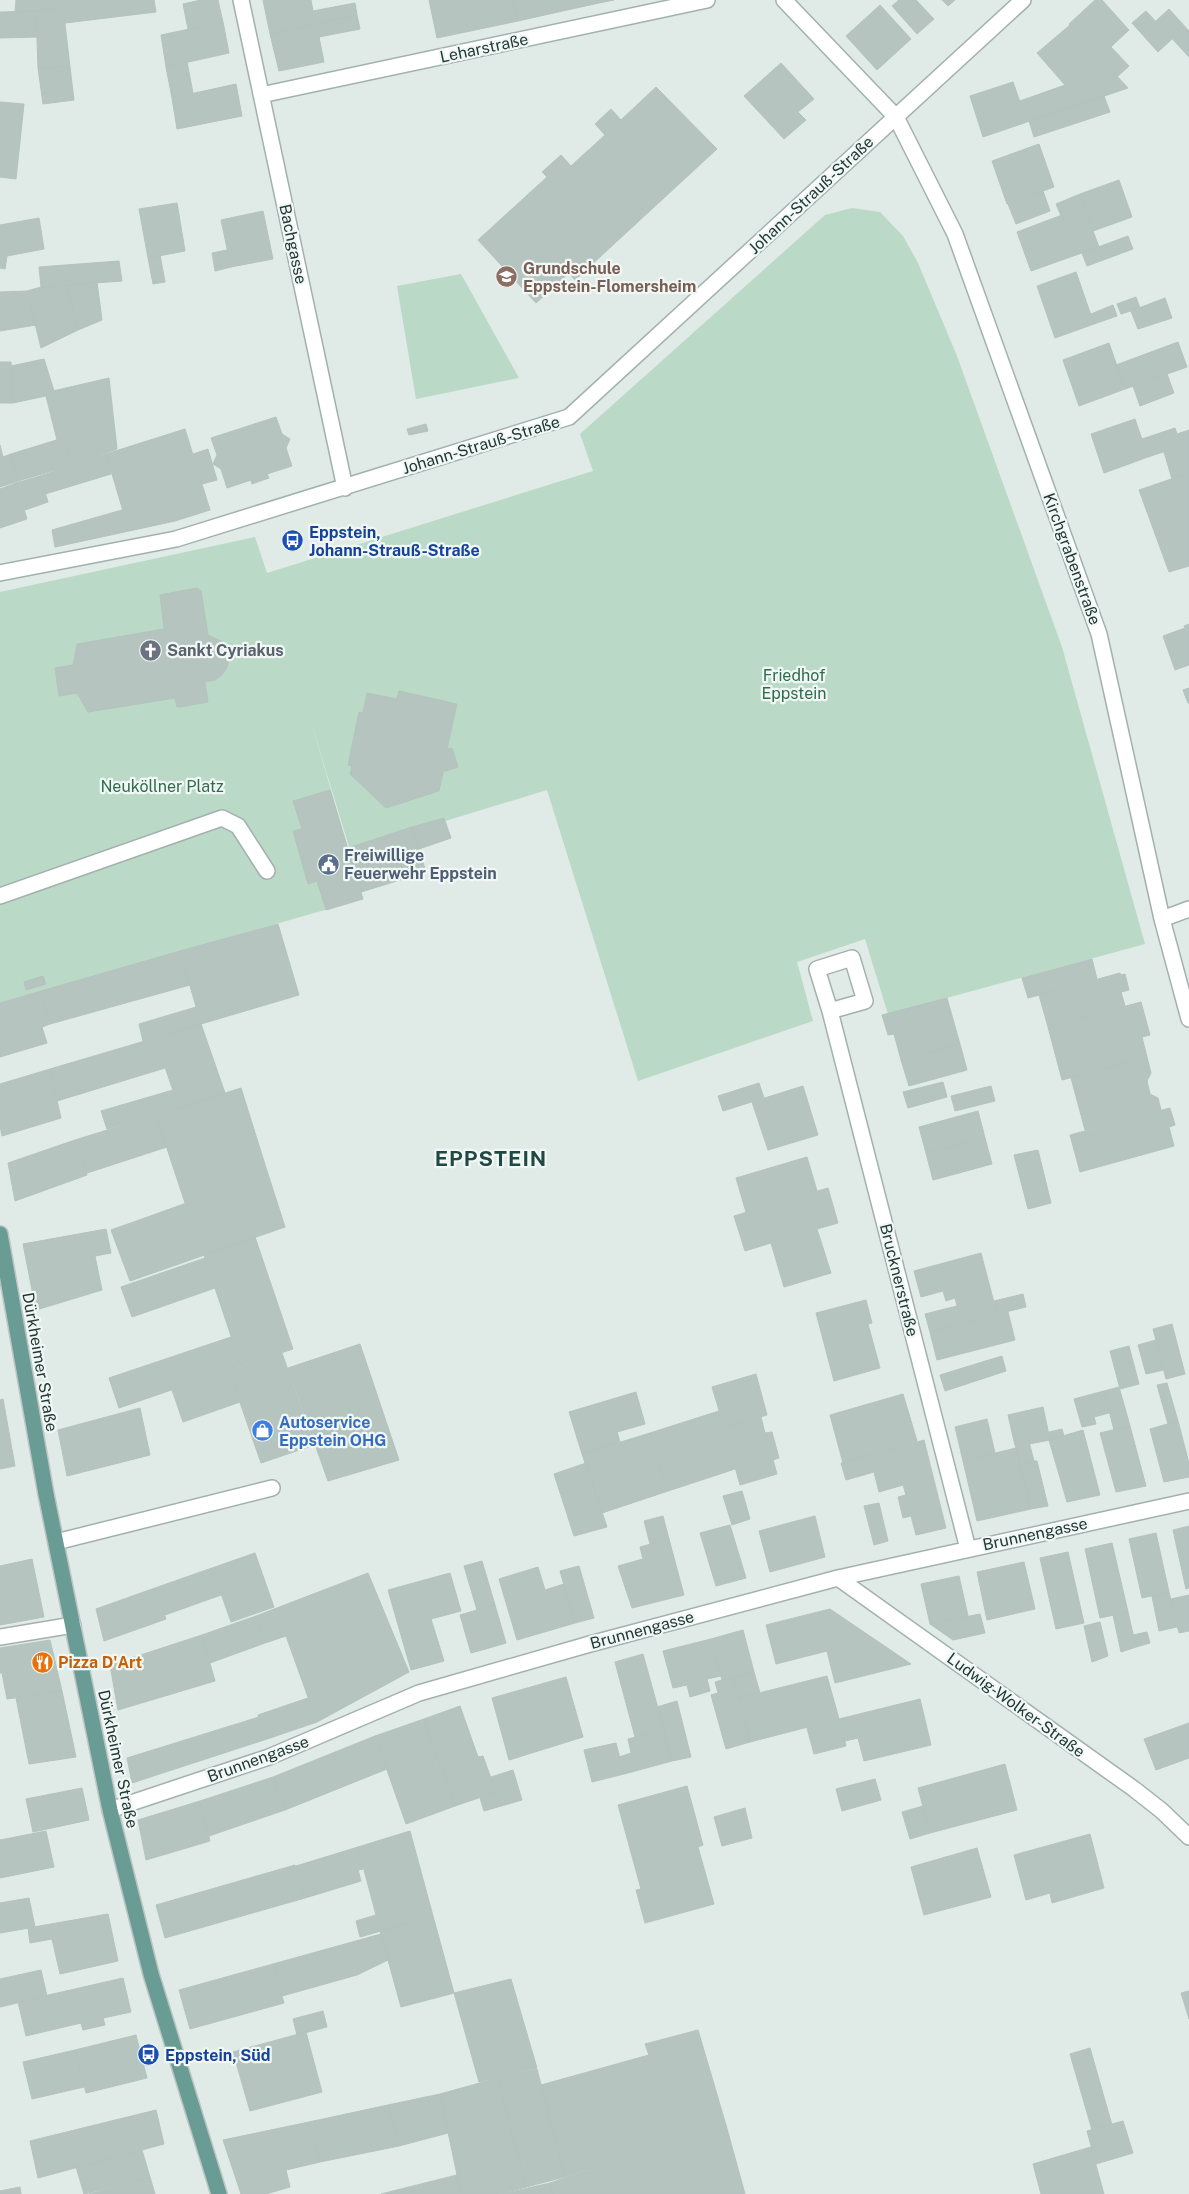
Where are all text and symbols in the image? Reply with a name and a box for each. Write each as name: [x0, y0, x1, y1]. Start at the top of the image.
street label: Leharstraße: [438, 29, 530, 67]
street label: Johann-Strauß-Straße: [745, 132, 877, 258]
street label: Bachgasse: [275, 202, 311, 286]
place label: Grundschule Eppstein-Flomersheim: [523, 259, 696, 296]
school or university icon: Grundschule Eppstein-Flomersheim: [495, 265, 519, 289]
street label: Johann-Strauß-Straße: [400, 412, 562, 478]
street label: Kirchgrabenstraße: [1039, 490, 1105, 628]
place label: Eppstein, Johann-Strauß-Straße: [309, 523, 480, 560]
bus stop icon: Eppstein, Johann-Strauß-Straße: [281, 529, 305, 553]
church icon: Sankt Cyriakus: [139, 638, 163, 662]
place label: Sankt Cyriakus: [167, 641, 284, 660]
park label: Friedhof Eppstein: [761, 666, 827, 703]
park label: Neuköllner Platz: [100, 777, 224, 796]
place label: Freiwillige Feuerwehr Eppstein: [344, 846, 497, 883]
public building icon: Freiwillige Feuerwehr Eppstein: [316, 852, 340, 876]
district label: EPPSTEIN: [435, 1146, 547, 1171]
street label: Brucknerstraße: [876, 1222, 922, 1338]
street label: Dürkheimer Straße: [18, 1291, 62, 1433]
place label: Autoservice Eppstein OHG: [279, 1413, 387, 1450]
shop icon: Autoservice Eppstein OHG: [251, 1419, 275, 1443]
street label: Brunnengasse: [981, 1514, 1089, 1554]
street label: Brunnengasse: [588, 1607, 696, 1653]
street label: Ludwig-Wolker-Straße: [943, 1649, 1089, 1761]
restaurant icon: Pizza D'Art: [30, 1650, 54, 1674]
place label: Pizza D'Art: [58, 1653, 143, 1672]
street label: Dürkheimer Straße: [94, 1688, 142, 1830]
street label: Brunnengasse: [205, 1732, 311, 1786]
bus stop icon: Eppstein, Süd: [137, 2043, 161, 2067]
place label: Eppstein, Süd: [165, 2046, 271, 2065]

